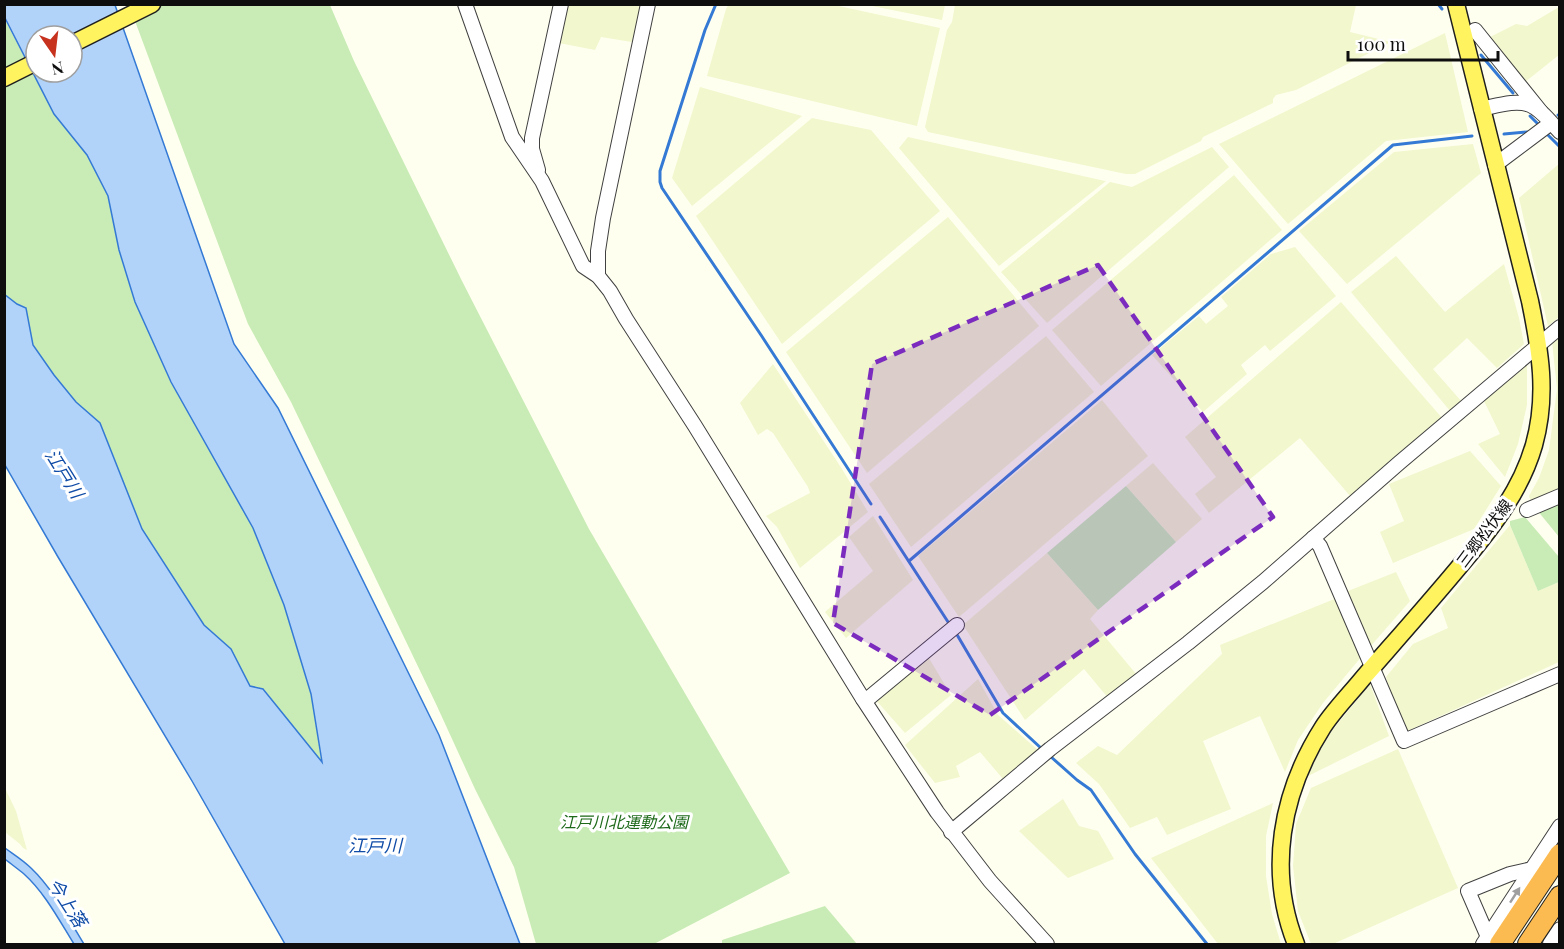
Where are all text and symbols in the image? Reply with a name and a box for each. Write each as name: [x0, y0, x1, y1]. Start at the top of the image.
north arrow: [24, 24, 84, 84]
scale bar: [1348, 24, 1498, 62]
text: 100 m: [1357, 32, 1406, 56]
text: N: [49, 57, 66, 81]
water label: 江戸川: [40, 444, 90, 504]
street label: 三郷松伏線: [1451, 494, 1516, 571]
park label: 江戸川北運動公園: [560, 811, 690, 832]
water label: 江戸川: [348, 833, 404, 857]
water label: 今上落: [43, 873, 94, 934]
one-way arrow: [1509, 887, 1520, 904]

